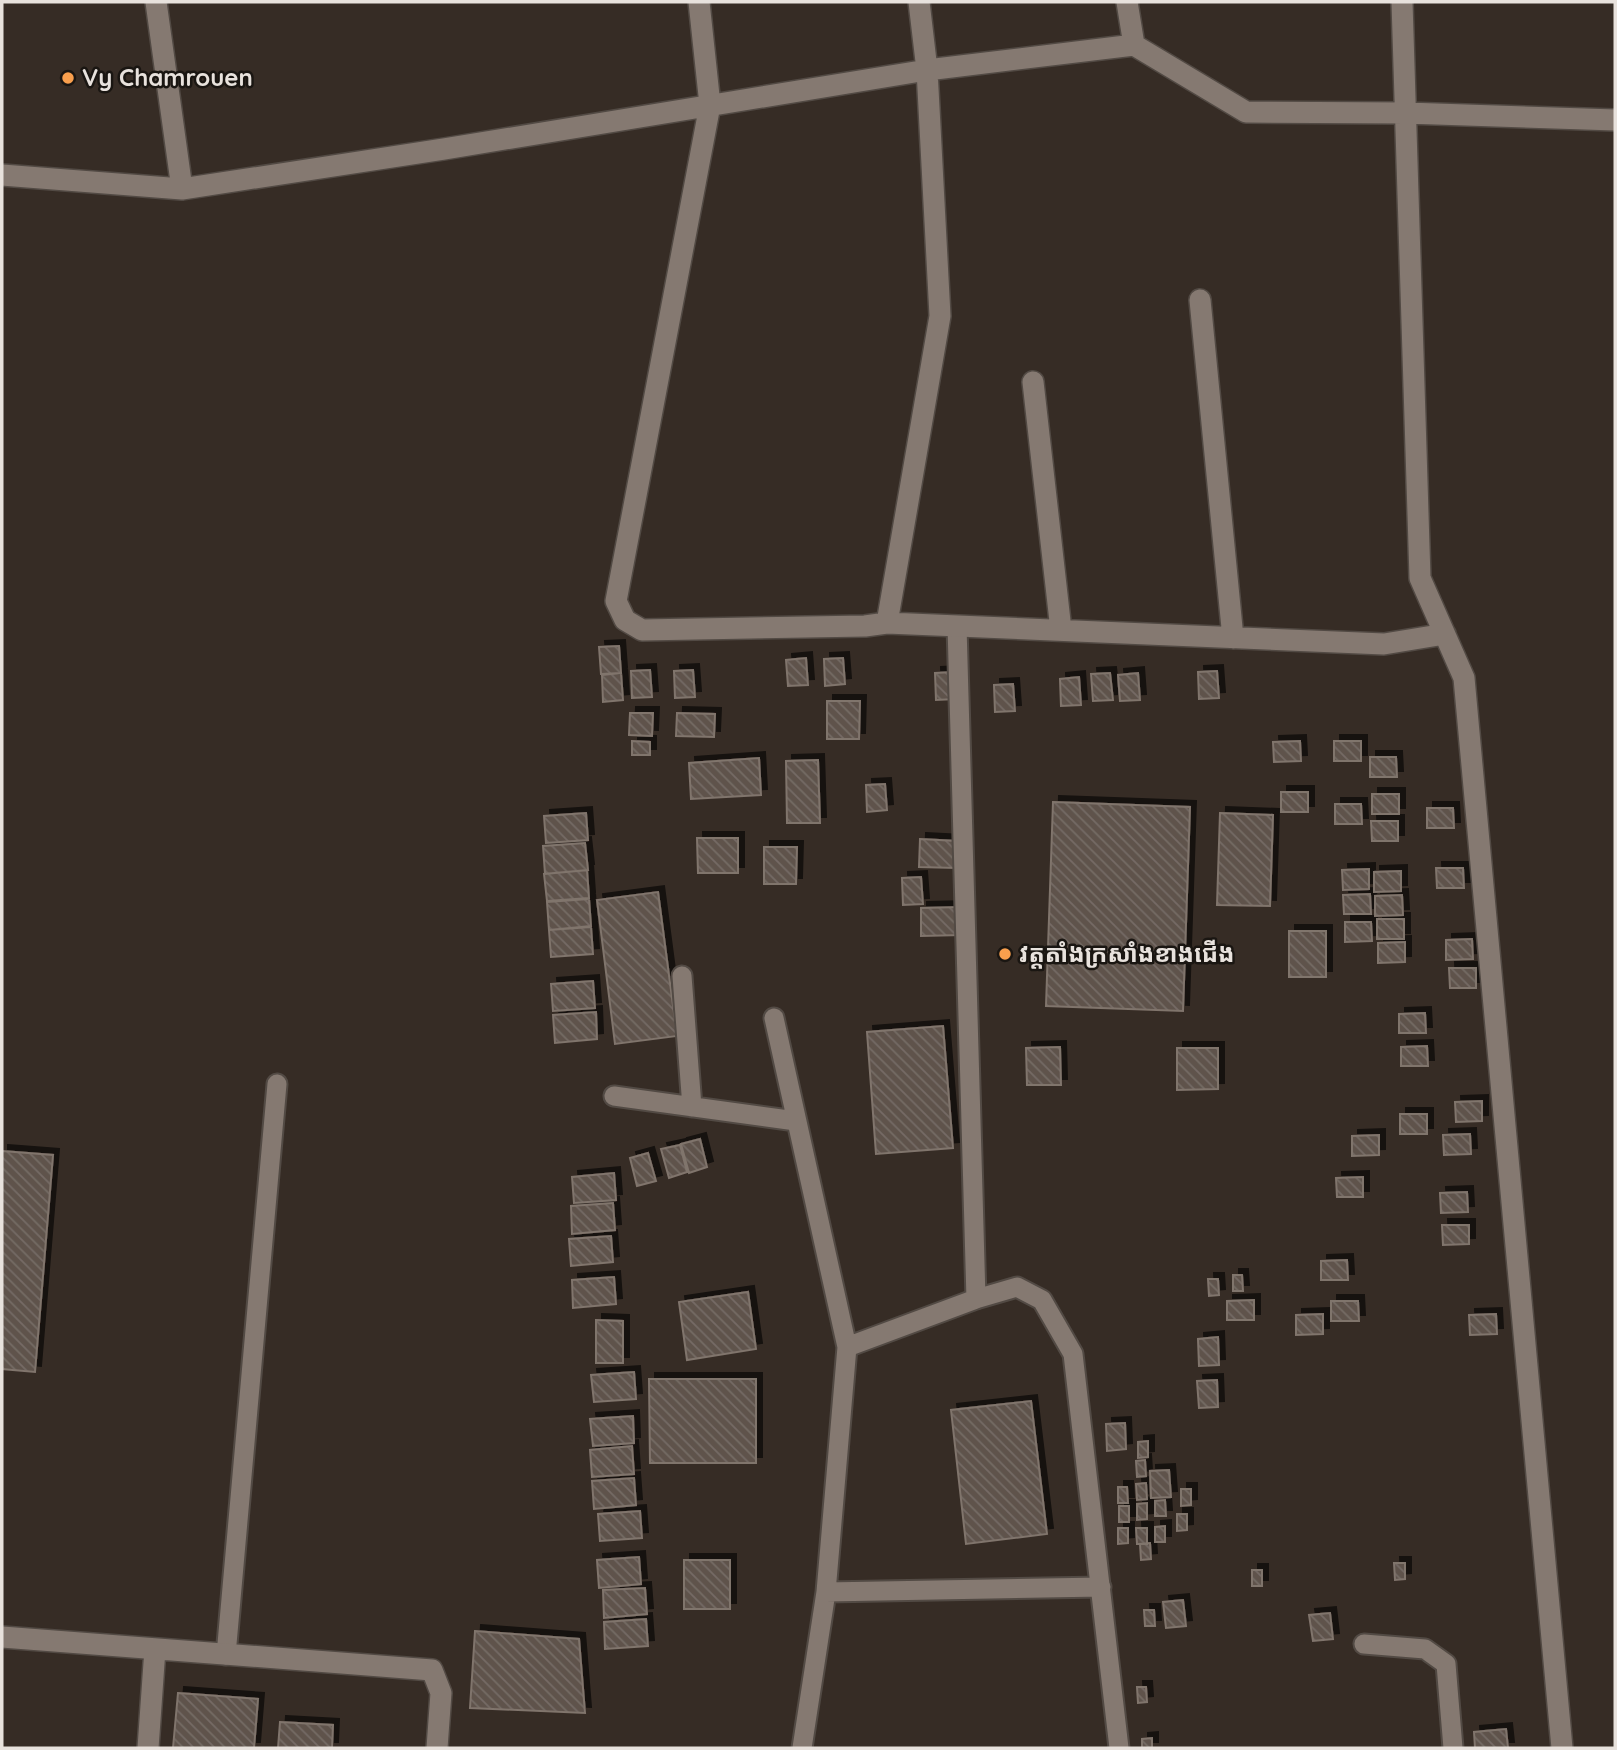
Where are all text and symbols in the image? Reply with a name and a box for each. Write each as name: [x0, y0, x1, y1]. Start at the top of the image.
place label: Vy Chamrouen: [82, 62, 253, 92]
marker: Vy Chamrouen: [60, 70, 76, 86]
place label: វត្តតាំងក្រសាំងខាងជើង: [1019, 938, 1235, 969]
marker: វត្តតាំងក្រសាំងខាងជើង: [997, 946, 1013, 962]

